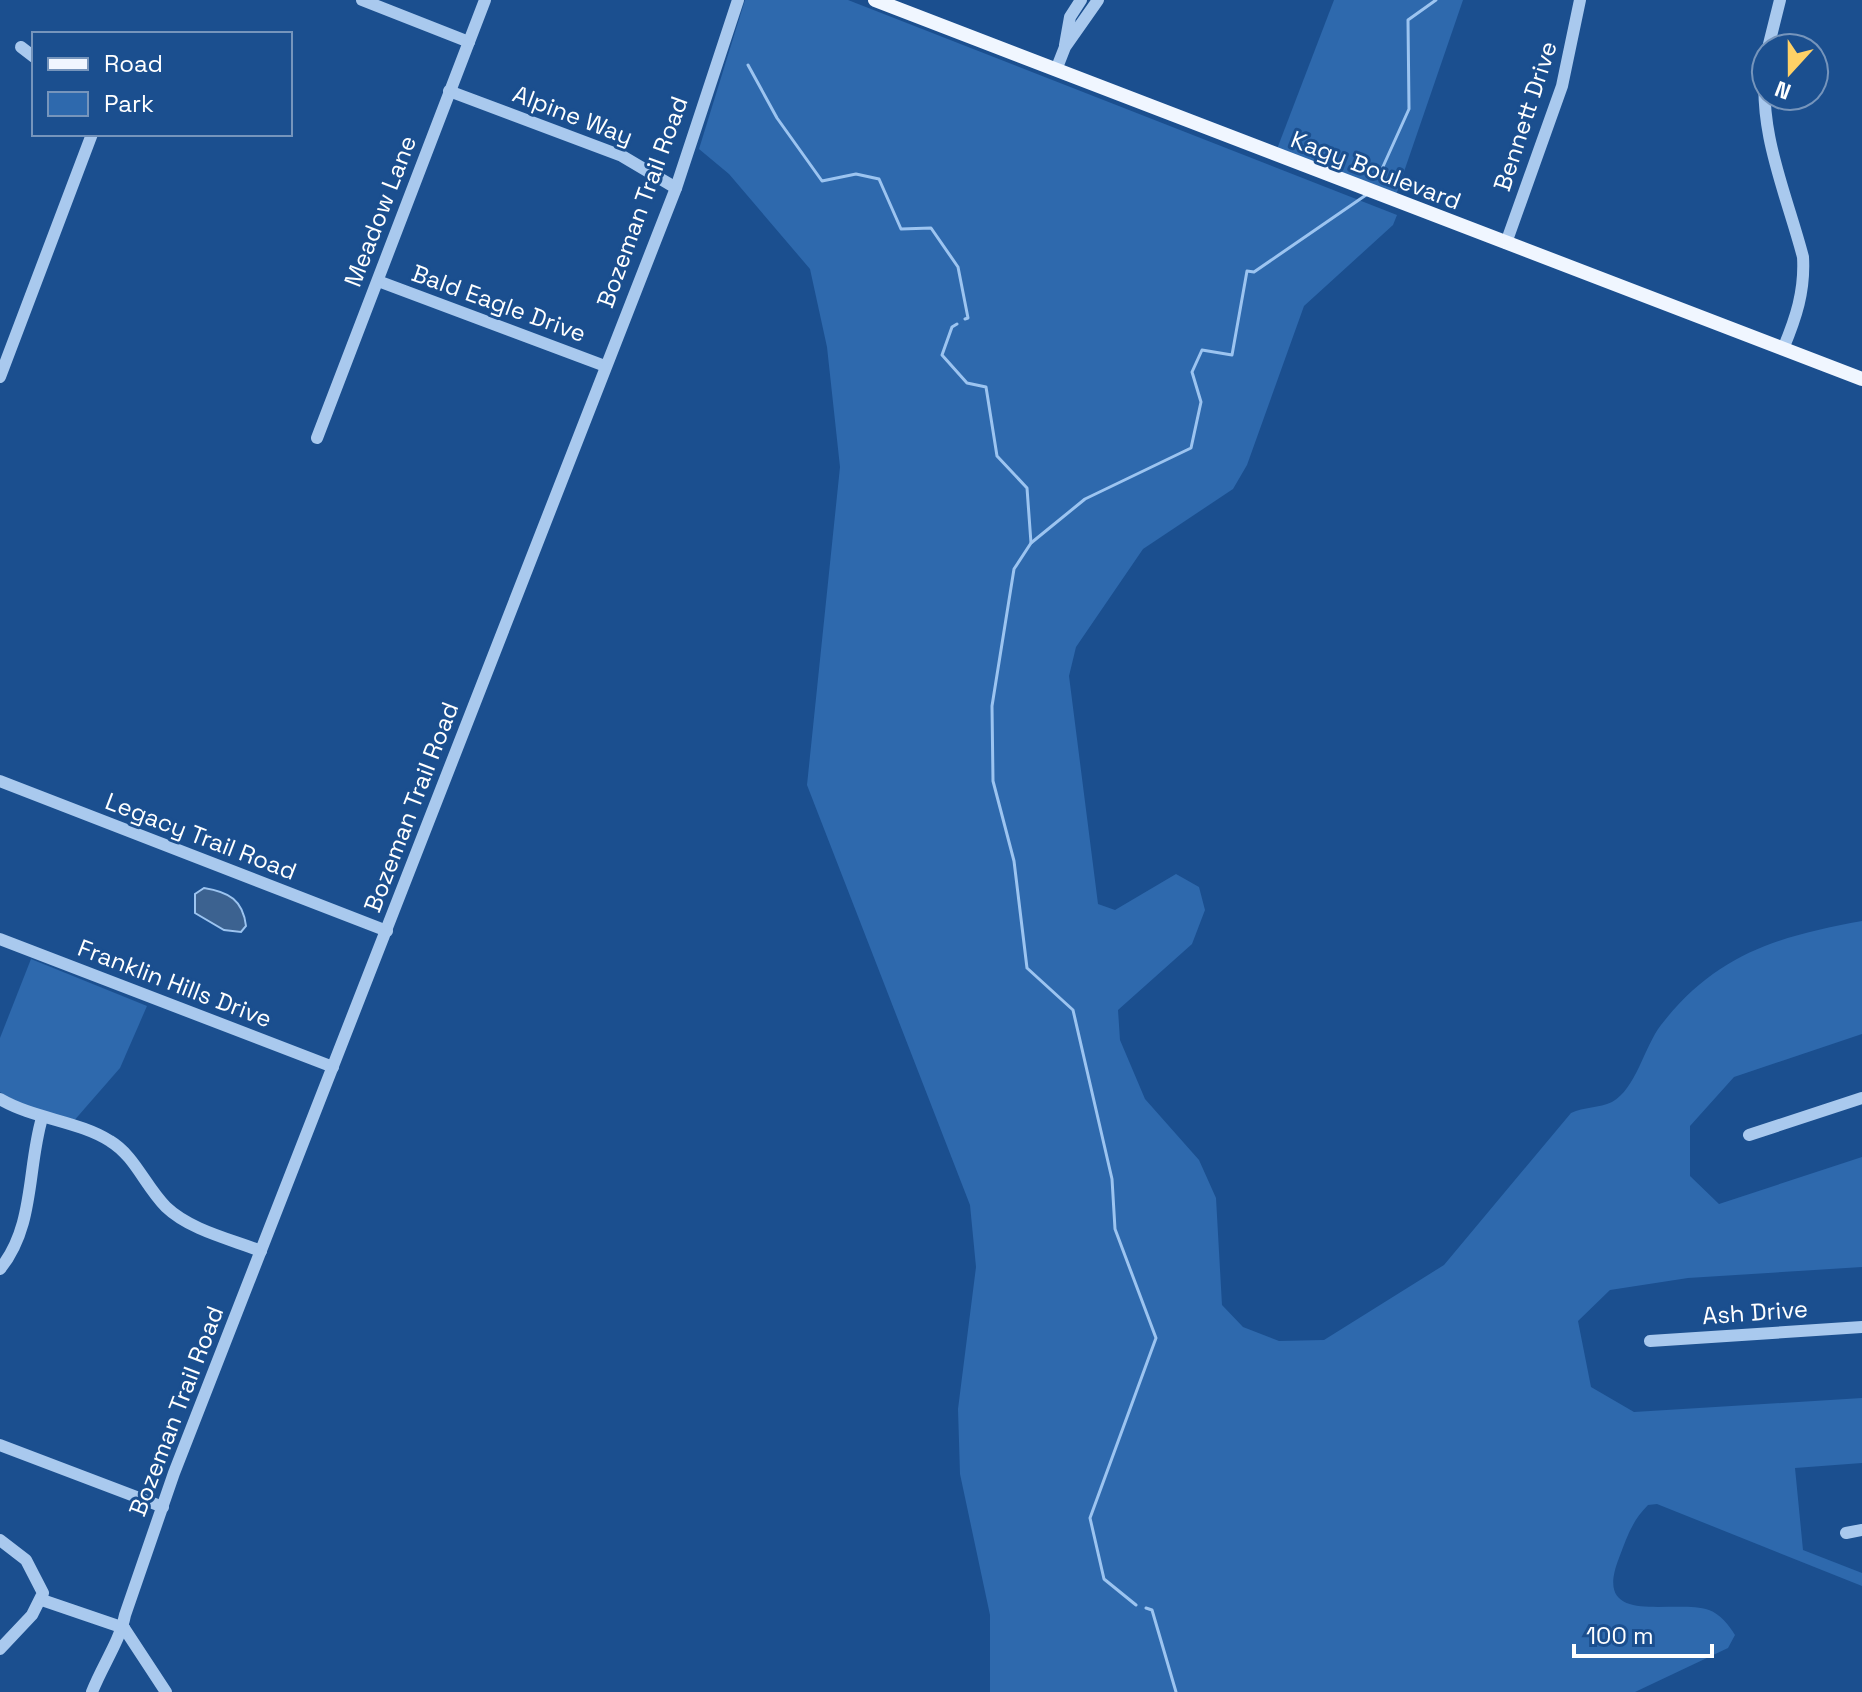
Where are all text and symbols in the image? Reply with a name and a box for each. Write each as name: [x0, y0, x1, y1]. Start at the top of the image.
legend: [32, 32, 292, 136]
north arrow: [1750, 32, 1830, 112]
street label: Bennett Drive: [1486, 37, 1564, 195]
text: Road: [104, 48, 163, 79]
text: N: [1771, 75, 1795, 106]
street label: Alpine Way: [509, 78, 637, 152]
text: Park: [104, 88, 154, 119]
street label: Bozeman Trail Road: [589, 92, 695, 312]
street label: Kagy Boulevard: [1287, 123, 1465, 217]
street label: Meadow Lane: [337, 131, 423, 291]
street label: Bald Eagle Drive: [408, 257, 590, 349]
street label: Bozeman Trail Road: [357, 697, 465, 917]
street label: Legacy Trail Road: [101, 785, 301, 887]
street label: Franklin Hills Drive: [74, 932, 276, 1034]
street label: Ash Drive: [1701, 1293, 1809, 1331]
street label: Bozeman Trail Road: [122, 1301, 230, 1521]
scale bar: [1574, 1608, 1712, 1658]
text: 100 m: [1586, 1620, 1654, 1651]

